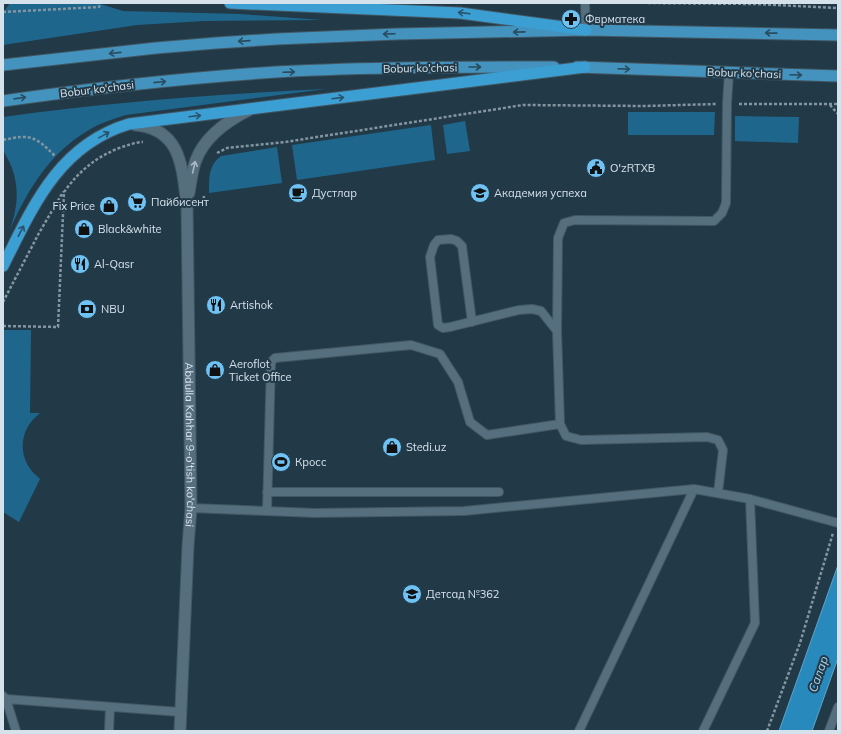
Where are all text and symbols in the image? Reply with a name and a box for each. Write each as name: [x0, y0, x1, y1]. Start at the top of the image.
pharmacy icon: Фврматека: [560, 8, 582, 30]
one-way arrow: [458, 10, 471, 17]
place label: Фврматека: [585, 12, 645, 26]
one-way arrow: [513, 28, 526, 36]
one-way arrow: [765, 29, 778, 37]
one-way arrow: [383, 31, 396, 38]
one-way arrow: [238, 38, 251, 45]
one-way arrow: [108, 49, 121, 57]
street label: Bobur ko'chasi: [383, 60, 457, 76]
one-way arrow: [468, 63, 481, 71]
one-way arrow: [617, 65, 630, 72]
street label: Bobur ko'chasi: [707, 65, 781, 81]
one-way arrow: [282, 68, 295, 75]
one-way arrow: [789, 71, 802, 78]
street label: Bobur ko'chasi: [59, 78, 135, 100]
one-way arrow: [153, 78, 166, 86]
one-way arrow: [13, 94, 26, 102]
one-way arrow: [331, 94, 344, 102]
one-way arrow: [189, 112, 202, 120]
one-way arrow: [98, 130, 110, 138]
public building icon: O'zRTXB: [585, 157, 607, 179]
one-way arrow: [191, 161, 198, 174]
place label: O'zRTXB: [610, 161, 655, 175]
cafe icon: Дустлар: [287, 182, 309, 204]
school or university icon: Академия успеха: [469, 182, 491, 204]
place label: Дустлар: [312, 186, 357, 200]
place label: Академия успеха: [494, 186, 587, 200]
supermarket icon: Пайбисент: [126, 191, 148, 213]
shop icon: Fix Price: [98, 195, 120, 217]
place label: Пайбисент: [151, 195, 209, 209]
place label: Fix Price: [52, 199, 95, 213]
shop icon: Black&white: [73, 218, 95, 240]
place label: Black&white: [98, 222, 161, 236]
one-way arrow: [17, 225, 25, 237]
restaurant icon: Al-Qasr: [69, 253, 91, 275]
place label: Al-Qasr: [94, 257, 134, 271]
restaurant icon: Artishok: [205, 294, 227, 316]
bank icon: NBU: [76, 298, 98, 320]
place label: Artishok: [230, 298, 273, 312]
place label: NBU: [101, 302, 125, 316]
place label: Aeroflot Ticket Office: [229, 357, 292, 384]
shop icon: Aeroflot Ticket Office: [204, 359, 226, 381]
street label: Abdulla Kahhar 9-o'tish ko'chasi: [182, 362, 198, 527]
shop icon: Stedi.uz: [381, 436, 403, 458]
place label: Stedi.uz: [406, 440, 447, 454]
sports icon: Кросс: [270, 451, 292, 473]
place label: Кросс: [295, 455, 327, 469]
school or university icon: Детсад №362: [401, 583, 423, 605]
place label: Детсад №362: [426, 587, 500, 601]
water label: Салар: [805, 654, 831, 694]

